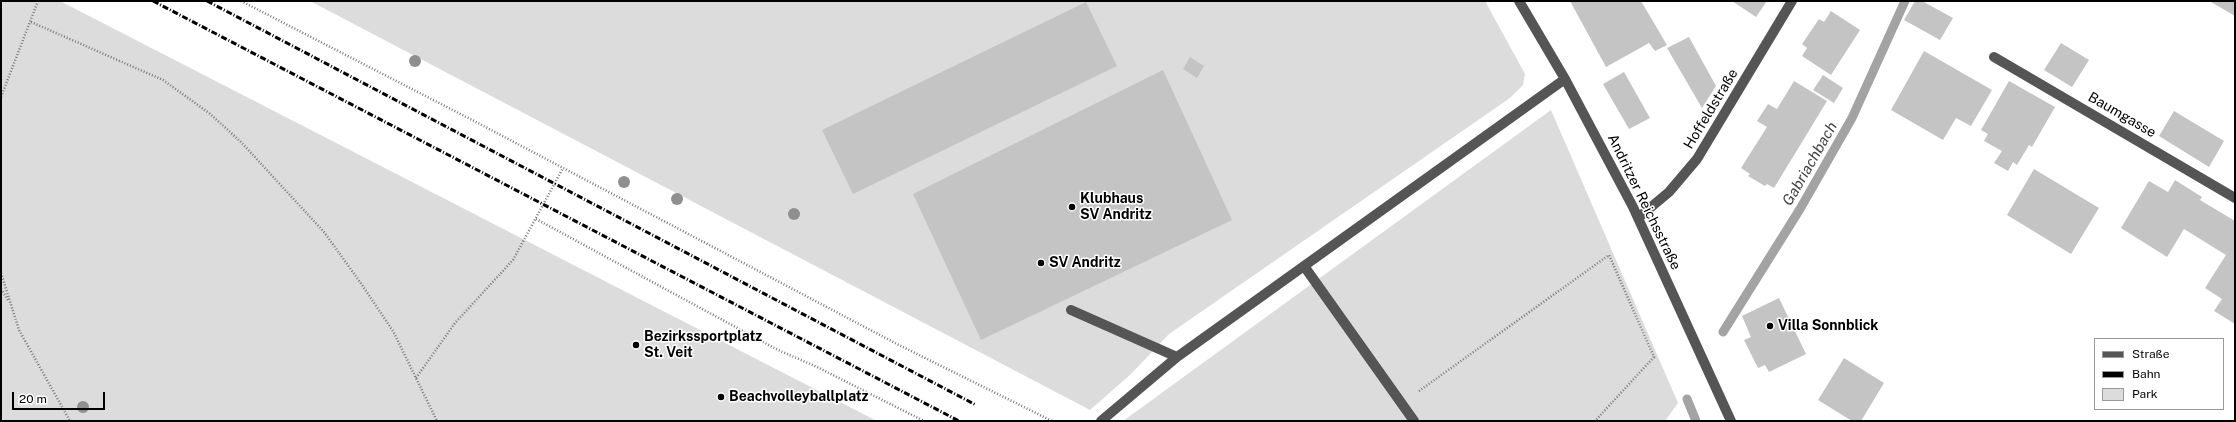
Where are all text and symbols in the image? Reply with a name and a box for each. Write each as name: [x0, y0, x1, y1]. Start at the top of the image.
street label: Hoffeldstraße: [1680, 66, 1742, 152]
street label: Baumgasse: [2085, 89, 2159, 141]
water label: Gabriachbach: [1779, 119, 1841, 209]
street label: Andritzer Reichsstraße: [1604, 131, 1684, 273]
place label: Klubhaus SV Andritz: [1080, 191, 1152, 224]
marker: Klubhaus SV Andritz: [1067, 202, 1077, 212]
place label: SV Andritz: [1049, 255, 1121, 271]
marker: SV Andritz: [1036, 258, 1046, 268]
place label: Villa Sonnblick: [1778, 318, 1878, 334]
marker: Villa Sonnblick: [1765, 321, 1775, 331]
place label: Bezirkssportplatz St. Veit: [644, 329, 762, 362]
legend: [2094, 338, 2224, 410]
marker: Bezirkssportplatz St. Veit: [631, 340, 641, 350]
text: Straße: [2132, 347, 2169, 361]
text: Bahn: [2132, 367, 2161, 381]
scale bar: [14, 384, 107, 410]
text: Park: [2132, 387, 2158, 401]
place label: Beachvolleyballplatz: [729, 389, 869, 405]
text: 20 m: [19, 392, 47, 406]
marker: Beachvolleyballplatz: [716, 392, 726, 402]

